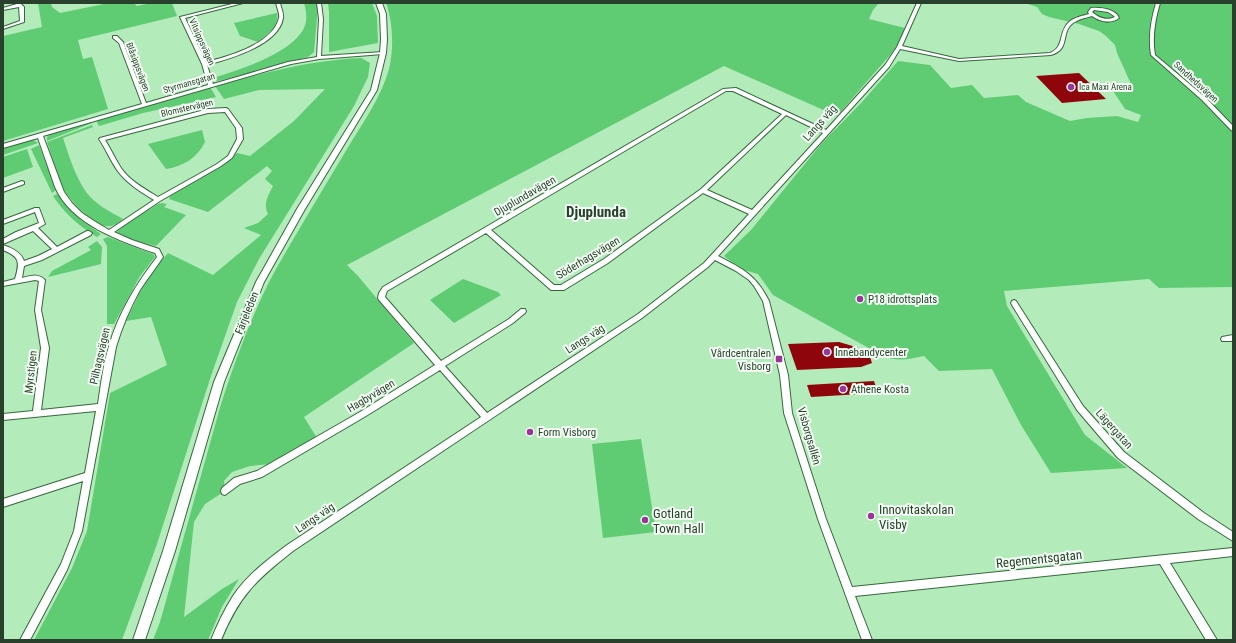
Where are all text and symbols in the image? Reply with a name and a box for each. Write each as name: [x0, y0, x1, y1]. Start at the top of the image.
street label: Vitsippsvägen: [187, 17, 217, 67]
street label: Blåsippsvägen: [124, 41, 152, 93]
street label: Sandhedsvägen: [1172, 60, 1220, 104]
street label: Styrmansgatan: [162, 71, 216, 95]
marker: Ica Maxi Arena: [1066, 82, 1076, 92]
place label: Ica Maxi Arena: [1079, 82, 1132, 92]
street label: Blomstervägen: [160, 97, 214, 119]
street label: Langs väg: [800, 102, 840, 144]
street label: Djuplundavägen: [492, 173, 558, 219]
district label: Djuplunda: [566, 203, 626, 221]
street label: Söderhagsvägen: [554, 234, 622, 282]
street label: Färjeleden: [233, 290, 261, 336]
place label: P18 idrottsplats: [868, 293, 937, 306]
marker: P18 idrottsplats: [855, 294, 865, 304]
street label: Langs väg: [563, 322, 607, 356]
street label: Pilhagsvägen: [87, 326, 113, 386]
place label: Innebandycenter: [835, 346, 908, 359]
place label: Vårdcentralen Visborg: [711, 347, 771, 373]
marker: Innebandycenter: [822, 347, 832, 357]
street label: Myrstigen: [22, 350, 40, 394]
marker: Vårdcentralen Visborg: [774, 354, 784, 364]
street label: Hagbyvägen: [345, 377, 397, 415]
place label: Athene Kosta: [851, 383, 909, 396]
marker: Athene Kosta: [838, 384, 848, 394]
street label: Visborgsallén: [795, 406, 823, 466]
street label: Lägergatan: [1093, 406, 1135, 452]
place label: Form Visborg: [538, 426, 596, 439]
marker: Form Visborg: [525, 427, 535, 437]
street label: Langs väg: [293, 500, 337, 536]
place label: Innovitaskolan Visby: [879, 502, 954, 532]
place label: Gotland Town Hall: [653, 506, 704, 536]
marker: Innovitaskolan Visby: [866, 511, 876, 521]
marker: Gotland Town Hall: [640, 515, 650, 525]
street label: Regementsgatan: [995, 547, 1083, 571]

